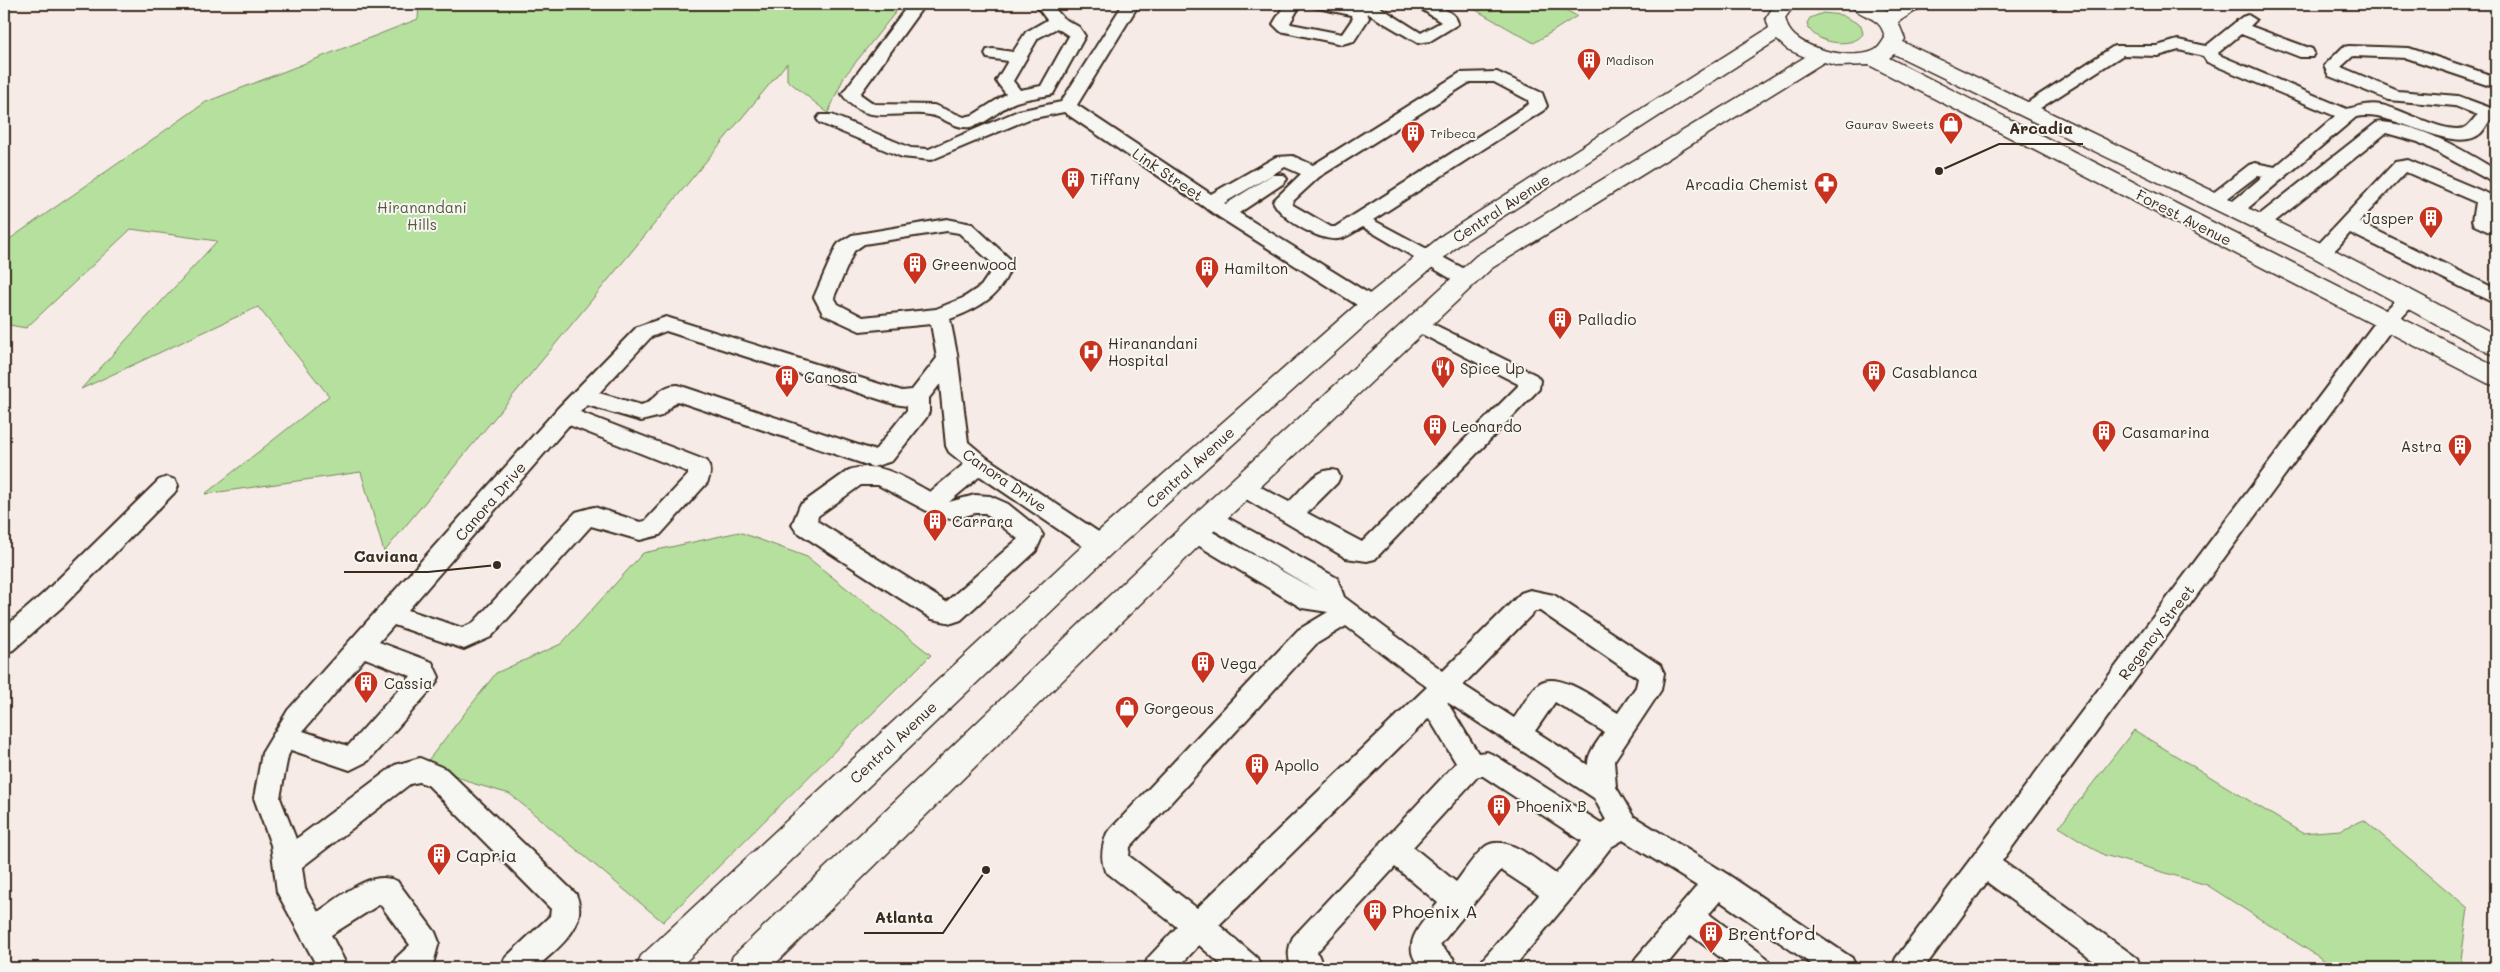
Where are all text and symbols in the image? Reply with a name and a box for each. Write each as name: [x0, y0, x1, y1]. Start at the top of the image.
building icon: Madison: [1576, 47, 1602, 81]
place label: Madison: [1606, 52, 1654, 68]
shop icon: Gaurav Sweets: [1938, 111, 1964, 145]
callout: Arcadia: [1999, 113, 2083, 144]
place label: Gaurav Sweets: [1845, 116, 1934, 132]
text: Arcadia: [2009, 117, 2073, 138]
building icon: Tribeca: [1400, 120, 1426, 154]
place label: Tribeca: [1430, 125, 1476, 141]
street label: Link Street: [1129, 143, 1207, 205]
building icon: Tiffany: [1060, 166, 1086, 200]
place label: Tiffany: [1090, 169, 1140, 189]
street label: Central Avenue: [1448, 169, 1554, 247]
pharmacy icon: Arcadia Chemist: [1813, 171, 1839, 205]
place label: Arcadia Chemist: [1685, 174, 1808, 194]
street label: Forest Avenue: [2133, 184, 2235, 250]
park label: Hiranandani Hills: [377, 197, 467, 234]
building icon: Jasper: [2418, 205, 2444, 239]
place label: Jasper: [2363, 208, 2414, 228]
building icon: Greenwood: [902, 251, 928, 285]
place label: Greenwood: [932, 254, 1016, 274]
building icon: Hamilton: [1194, 255, 1220, 289]
place label: Hamilton: [1224, 258, 1288, 278]
building icon: Palladio: [1547, 306, 1573, 340]
place label: Palladio: [1578, 309, 1636, 329]
place label: Hiranandani Hospital: [1108, 333, 1198, 370]
hospital icon: Hiranandani Hospital: [1078, 339, 1104, 373]
restaurant icon: Spice Up: [1430, 355, 1456, 389]
place label: Spice Up: [1460, 358, 1524, 378]
building icon: Casablanca: [1861, 359, 1887, 393]
place label: Casablanca: [1892, 362, 1978, 382]
building icon: Canosa: [774, 364, 800, 398]
place label: Canosa: [804, 367, 858, 387]
building icon: Leonardo: [1422, 413, 1448, 447]
place label: Leonardo: [1452, 416, 1522, 436]
building icon: Casamarina: [2091, 419, 2117, 453]
street label: Central Avenue: [1142, 422, 1238, 512]
place label: Casamarina: [2122, 422, 2210, 442]
building icon: Astra: [2447, 433, 2473, 467]
place label: Astra: [2401, 436, 2442, 456]
street label: Canora Drive: [959, 444, 1051, 516]
street label: Canora Drive: [450, 457, 530, 545]
building icon: Carrara: [922, 508, 948, 542]
place label: Carrara: [952, 511, 1013, 531]
callout: Caviana: [344, 541, 428, 572]
text: Caviana: [354, 545, 418, 566]
street label: Regency Street: [2114, 580, 2198, 684]
building icon: Vega: [1190, 650, 1216, 684]
place label: Vega: [1220, 653, 1257, 673]
building icon: Cassia: [353, 670, 379, 704]
place label: Cassia: [384, 673, 433, 693]
shop icon: Gorgeous: [1114, 695, 1140, 729]
street label: Central Avenue: [845, 696, 941, 788]
place label: Gorgeous: [1144, 698, 1214, 718]
building icon: Apollo: [1244, 752, 1270, 786]
place label: Apollo: [1274, 755, 1319, 775]
building icon: Phoenix B: [1486, 793, 1512, 827]
place label: Phoenix B: [1516, 796, 1586, 816]
building icon: Capria: [426, 842, 452, 876]
place label: Capria: [456, 843, 517, 867]
building icon: Phoenix A: [1362, 898, 1388, 932]
place label: Phoenix A: [1392, 899, 1478, 923]
callout: Atlanta: [864, 902, 943, 933]
text: Atlanta: [875, 906, 933, 927]
building icon: Brentford: [1698, 920, 1724, 954]
place label: Brentford: [1728, 921, 1815, 945]

